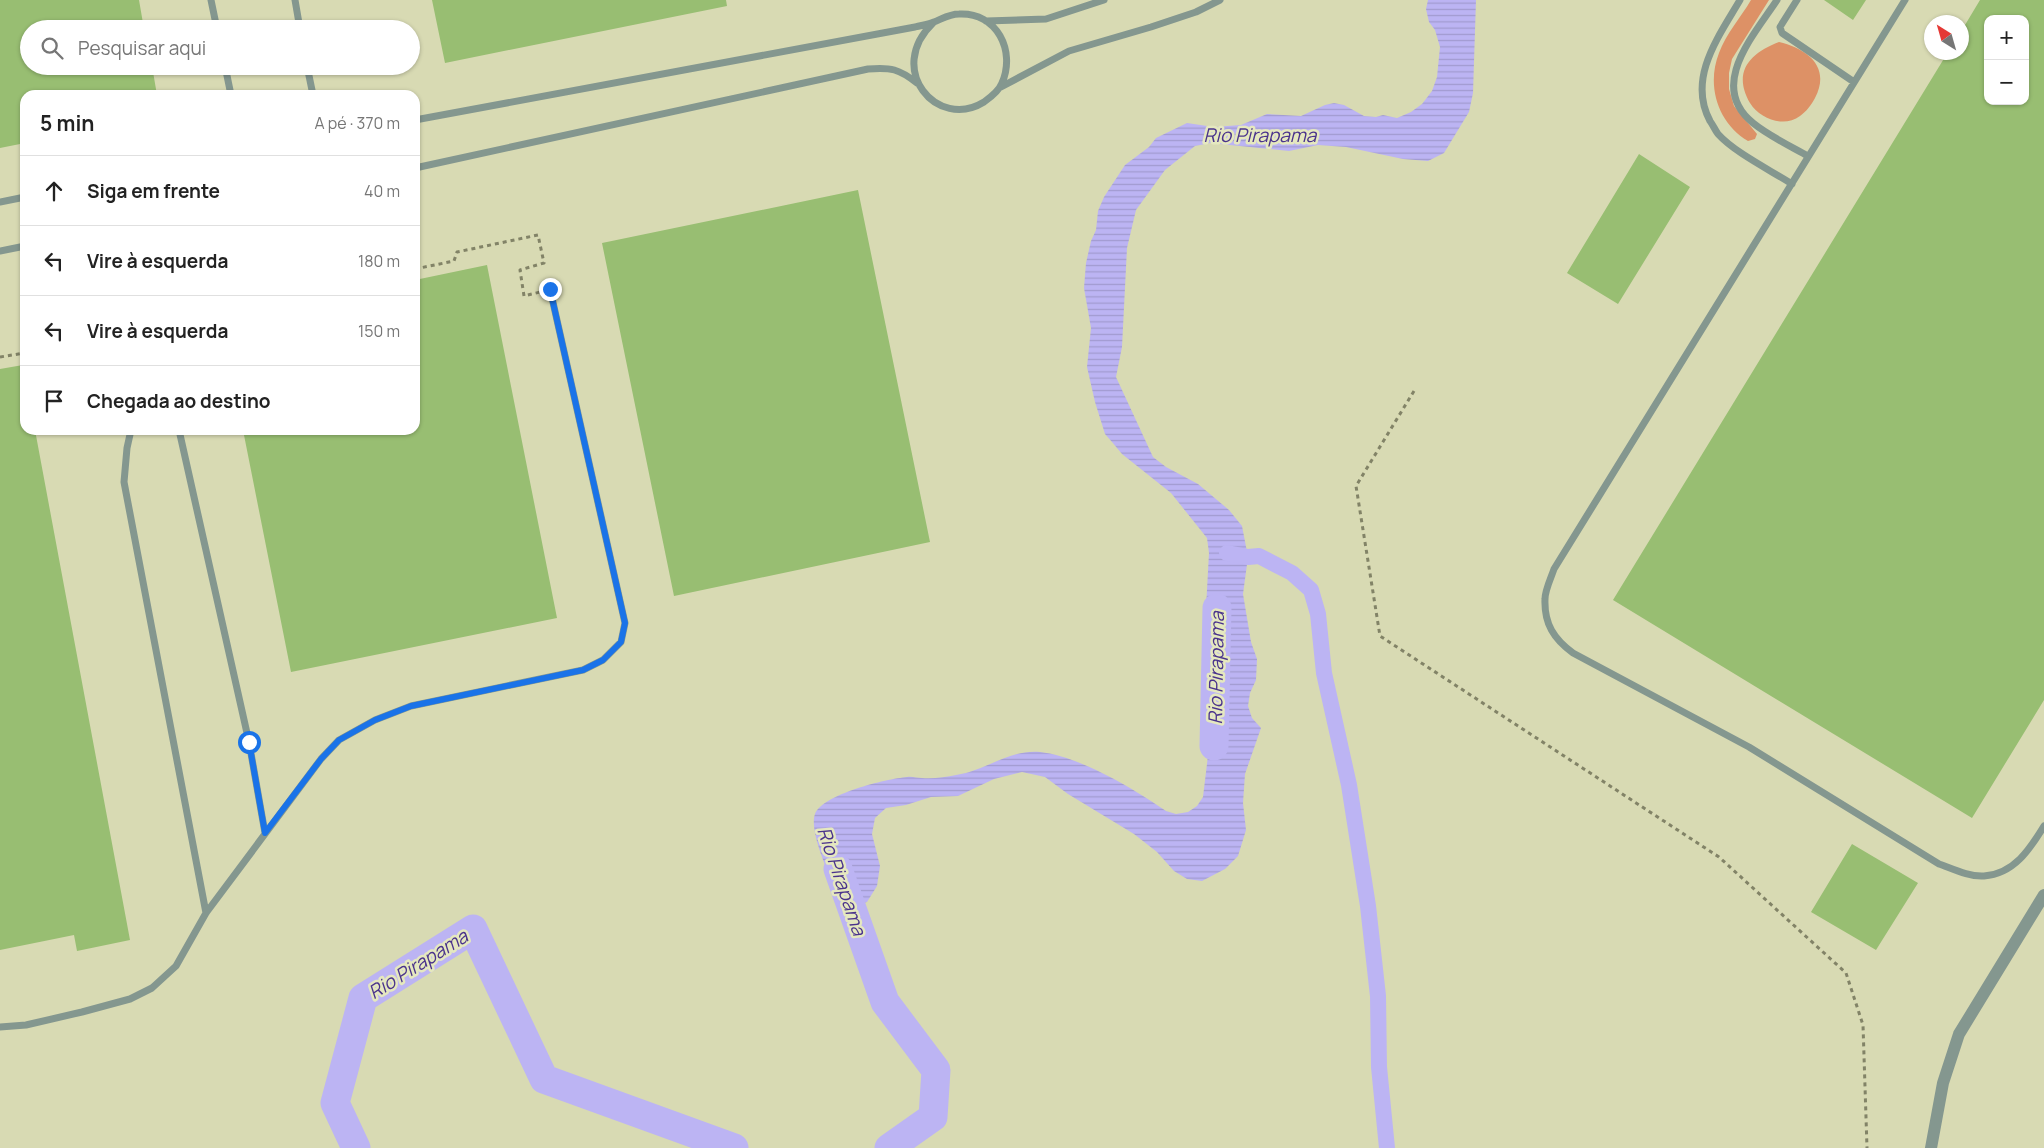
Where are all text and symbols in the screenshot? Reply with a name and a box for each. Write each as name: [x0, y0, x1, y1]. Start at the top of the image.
north arrow: [1924, 15, 1969, 60]
map controls: [1984, 15, 2029, 105]
button: +: [1984, 15, 2029, 60]
search box: [20, 20, 420, 75]
icon: search: [38, 34, 66, 62]
text: Pesquisar aqui: [78, 35, 206, 61]
button: −: [1984, 60, 2029, 105]
text: 5 min: [40, 109, 94, 137]
text: A pé · 370 m: [314, 112, 400, 134]
water label: Rio Pirapama: [1204, 122, 1318, 148]
icon: ahead: [40, 177, 68, 205]
text: Siga em frente: [87, 178, 220, 204]
text: 40 m: [364, 180, 400, 202]
icon: left: [40, 247, 68, 275]
text: Vire à esquerda: [87, 248, 228, 274]
text: 180 m: [358, 250, 400, 272]
route end: [539, 278, 562, 301]
icon: left: [40, 317, 68, 345]
text: Vire à esquerda: [87, 318, 228, 344]
text: 150 m: [358, 320, 400, 342]
icon: arrive: [40, 387, 68, 415]
text: Chegada ao destino: [87, 388, 270, 414]
water label: Rio Pirapama: [1202, 610, 1230, 725]
route start: [238, 731, 261, 754]
water label: Rio Pirapama: [811, 823, 873, 940]
water label: Rio Pirapama: [363, 922, 474, 1005]

